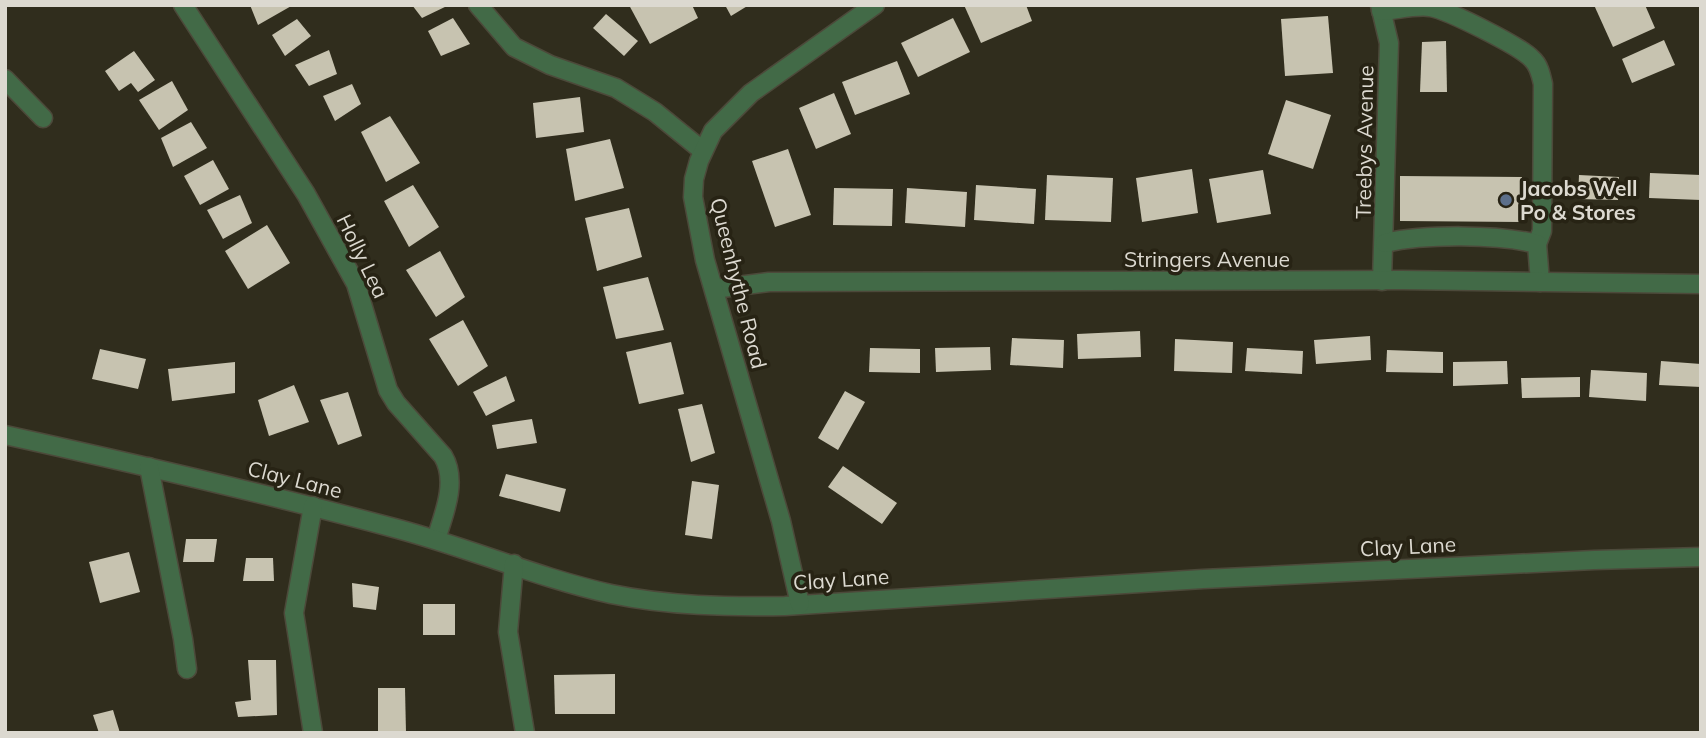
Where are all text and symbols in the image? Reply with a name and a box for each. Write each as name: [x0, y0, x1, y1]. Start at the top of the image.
street label: Treebys Avenue: [1350, 65, 1378, 219]
place label: Jacobs Well Po & Stores: [1520, 175, 1637, 225]
marker: Jacobs Well Po & Stores: [1498, 192, 1514, 208]
street label: Queenhythe Road: [705, 195, 773, 371]
street label: Holly Lea: [332, 210, 394, 302]
street label: Stringers Avenue: [1124, 246, 1290, 272]
street label: Clay Lane: [245, 455, 345, 503]
street label: Clay Lane: [1359, 530, 1457, 562]
street label: Clay Lane: [792, 563, 890, 595]

